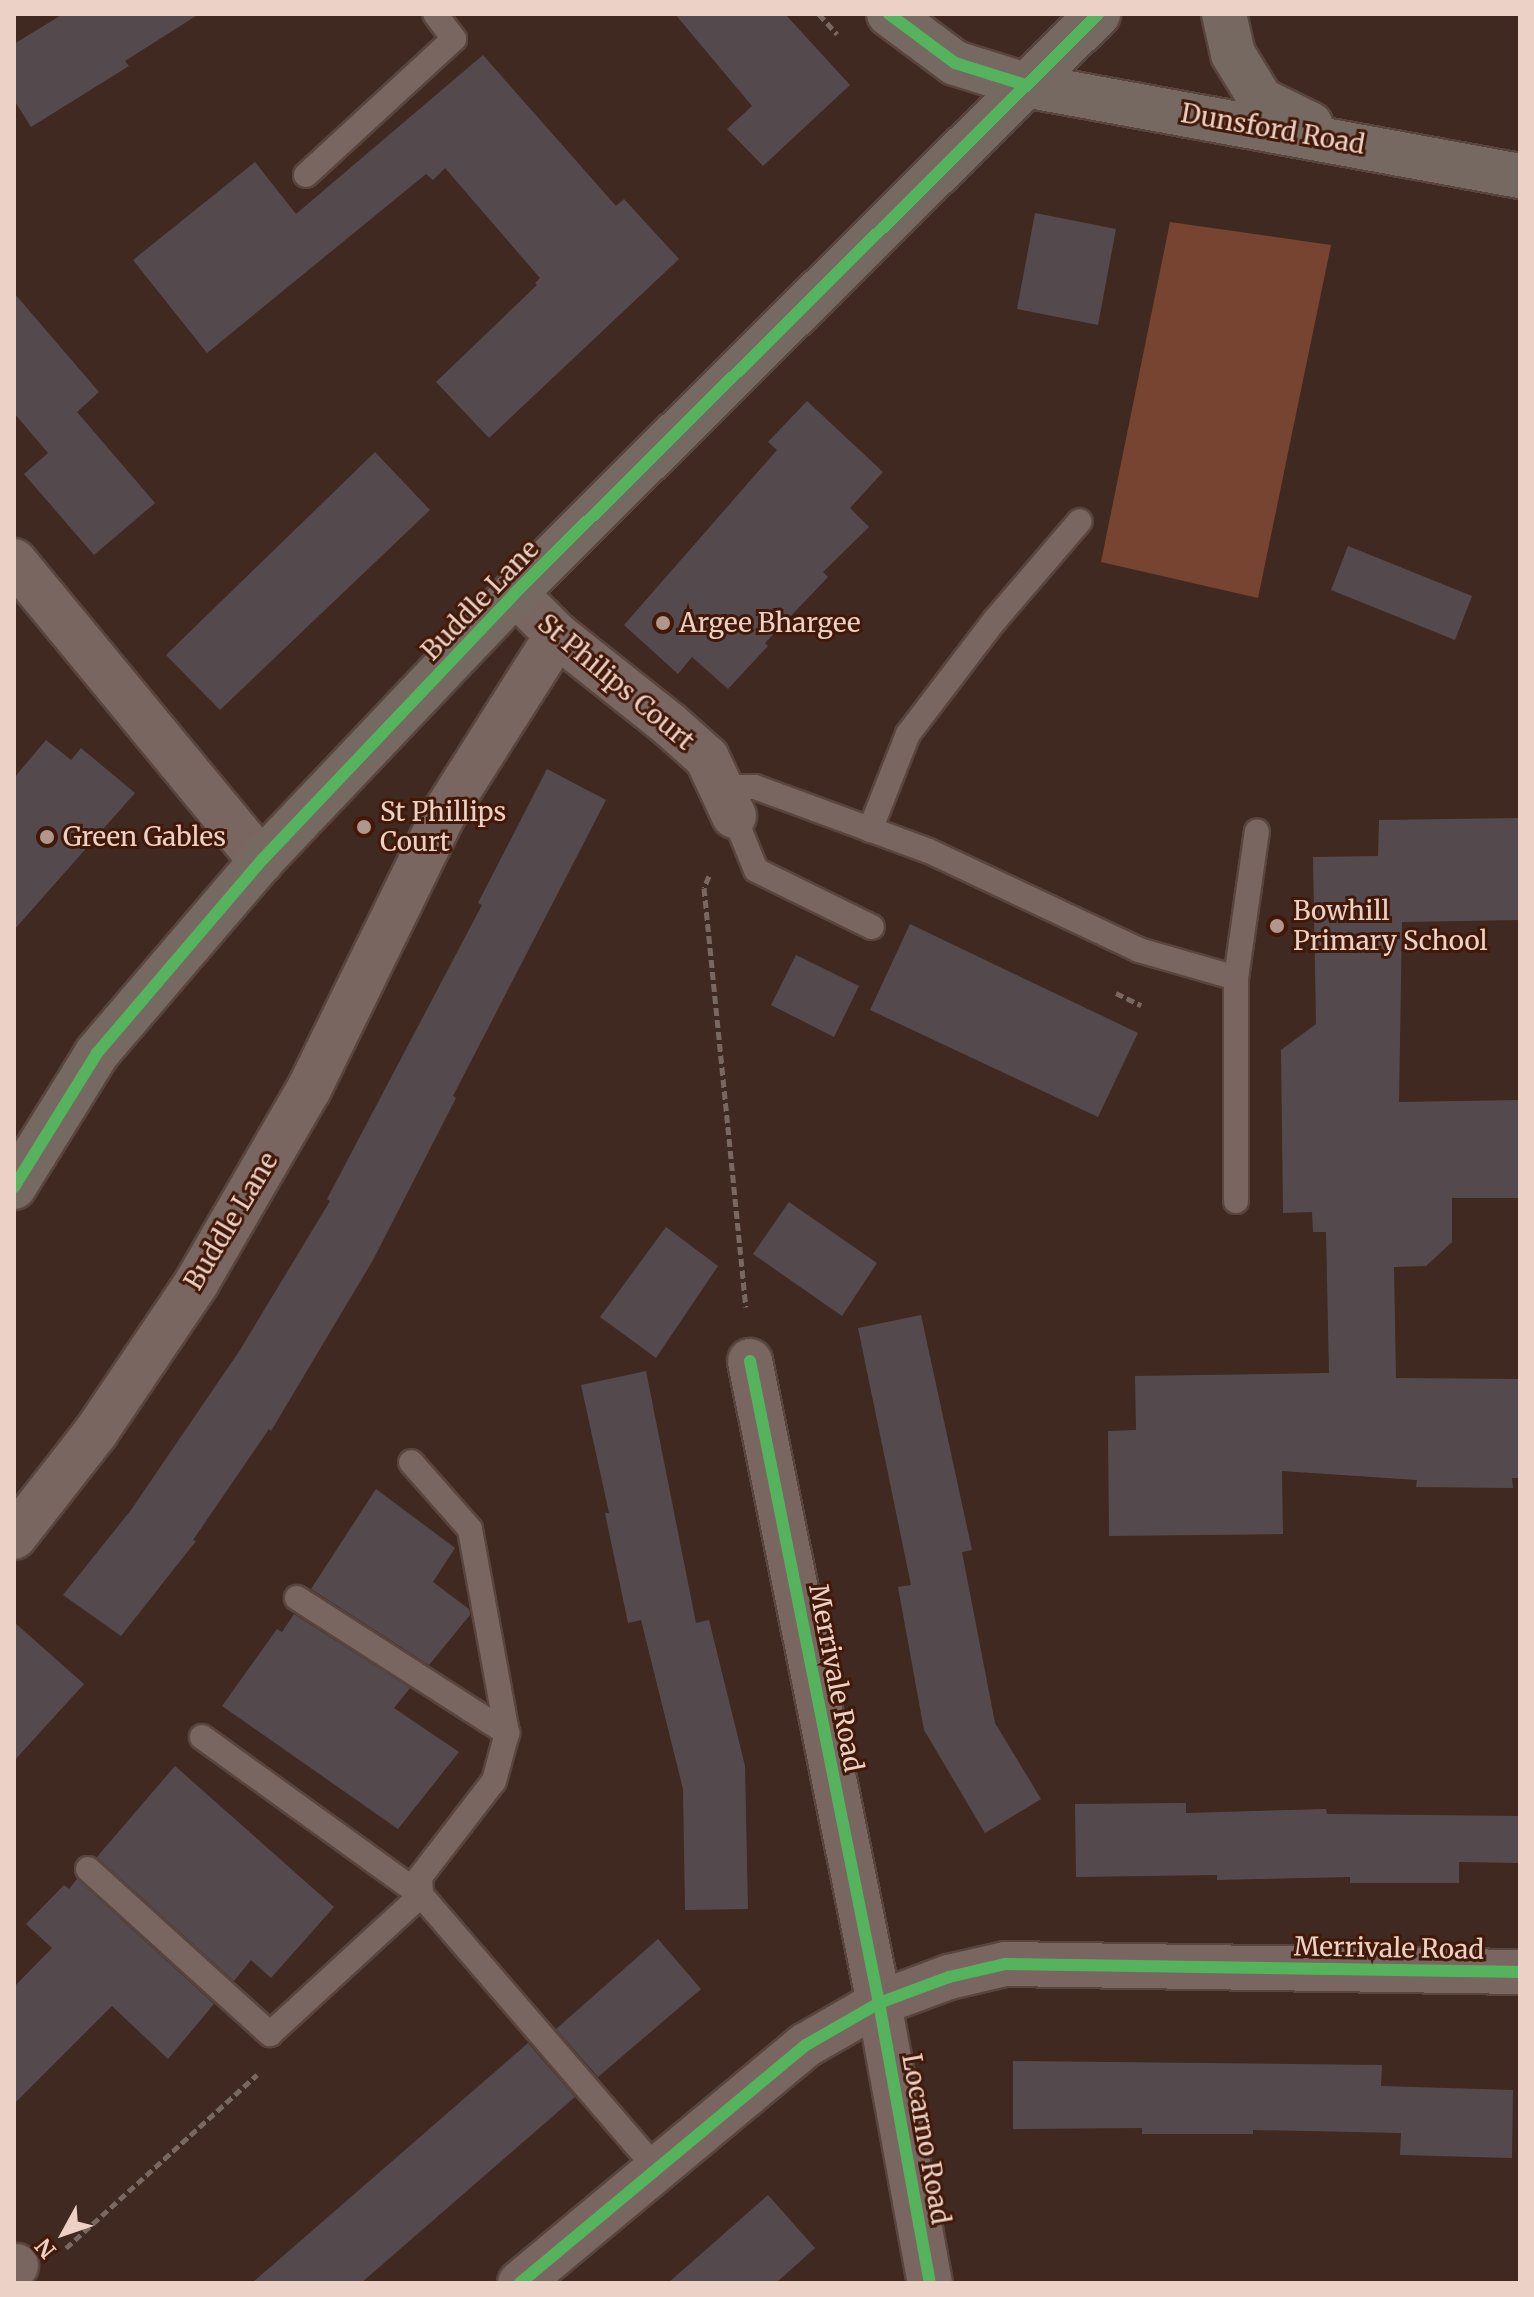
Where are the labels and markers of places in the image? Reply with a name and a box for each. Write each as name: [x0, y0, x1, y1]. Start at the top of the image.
place label: Argee Bhargee: [679, 607, 860, 639]
marker: Argee Bhargee: [654, 614, 672, 632]
place label: St Phillips Court: [380, 796, 506, 858]
marker: St Phillips Court: [355, 818, 373, 836]
place label: Green Gables: [63, 821, 226, 853]
marker: Green Gables: [38, 828, 56, 846]
place label: Bowhill Primary School: [1293, 895, 1488, 956]
marker: Bowhill Primary School: [1268, 917, 1286, 935]

